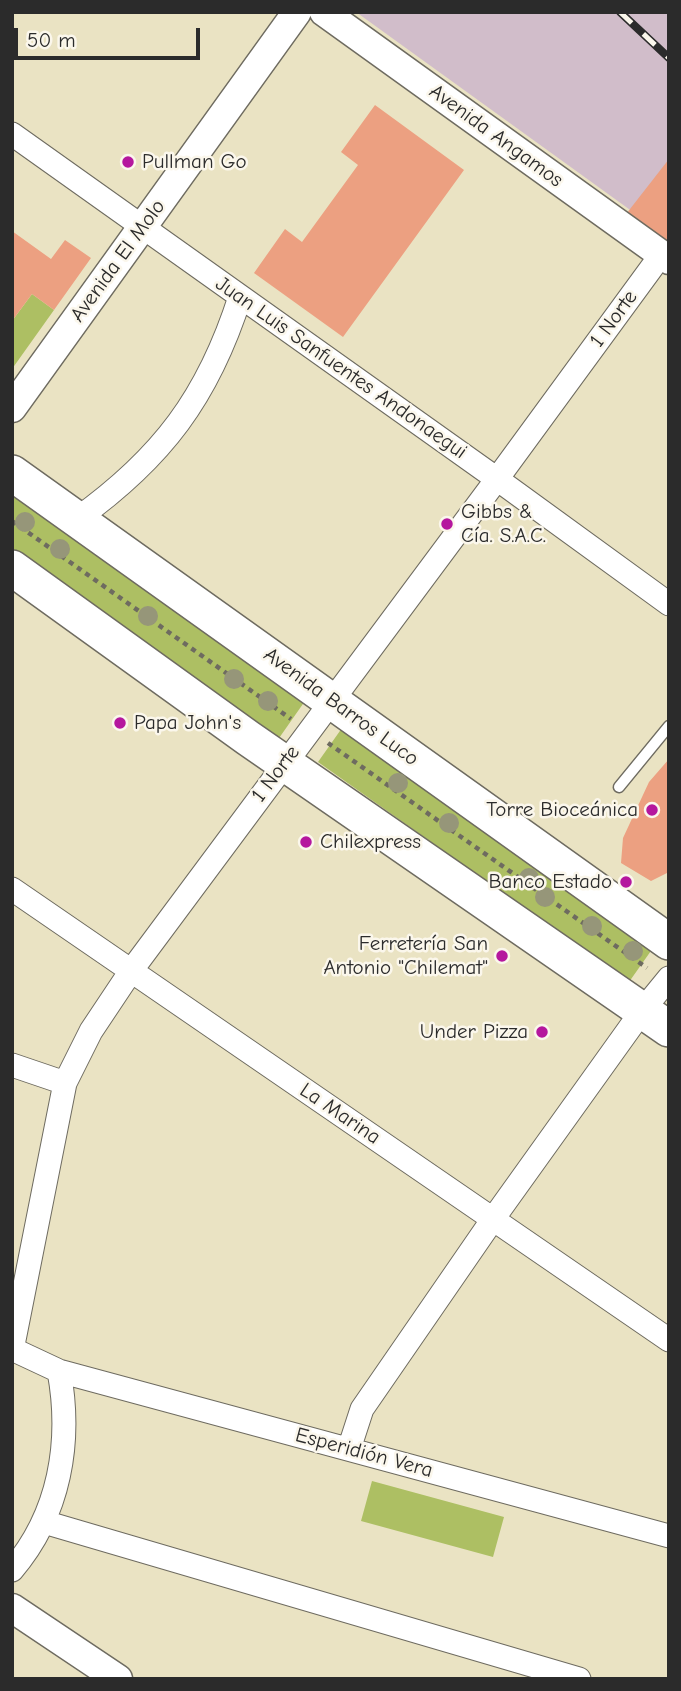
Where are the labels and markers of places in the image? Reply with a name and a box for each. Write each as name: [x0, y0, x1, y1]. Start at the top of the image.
place label: Pullman Go: [142, 149, 247, 175]
marker: Pullman Go: [120, 154, 136, 170]
place label: Gibbs & Cía. S.A.C.: [461, 499, 546, 549]
marker: Gibbs & Cía. S.A.C.: [439, 516, 455, 532]
place label: Papa John's: [134, 710, 241, 736]
marker: Papa John's: [112, 715, 128, 731]
place label: Torre Bioceánica: [486, 797, 638, 823]
marker: Torre Bioceánica: [644, 802, 660, 818]
place label: Chilexpress: [320, 829, 421, 855]
marker: Chilexpress: [298, 834, 314, 850]
place label: Banco Estado: [488, 869, 612, 895]
marker: Banco Estado: [618, 874, 634, 890]
place label: Ferretería San Antonio "Chilemat": [323, 931, 488, 981]
marker: Ferretería San Antonio "Chilemat": [494, 948, 510, 964]
place label: Under Pizza: [420, 1019, 528, 1045]
marker: Under Pizza: [534, 1024, 550, 1040]

